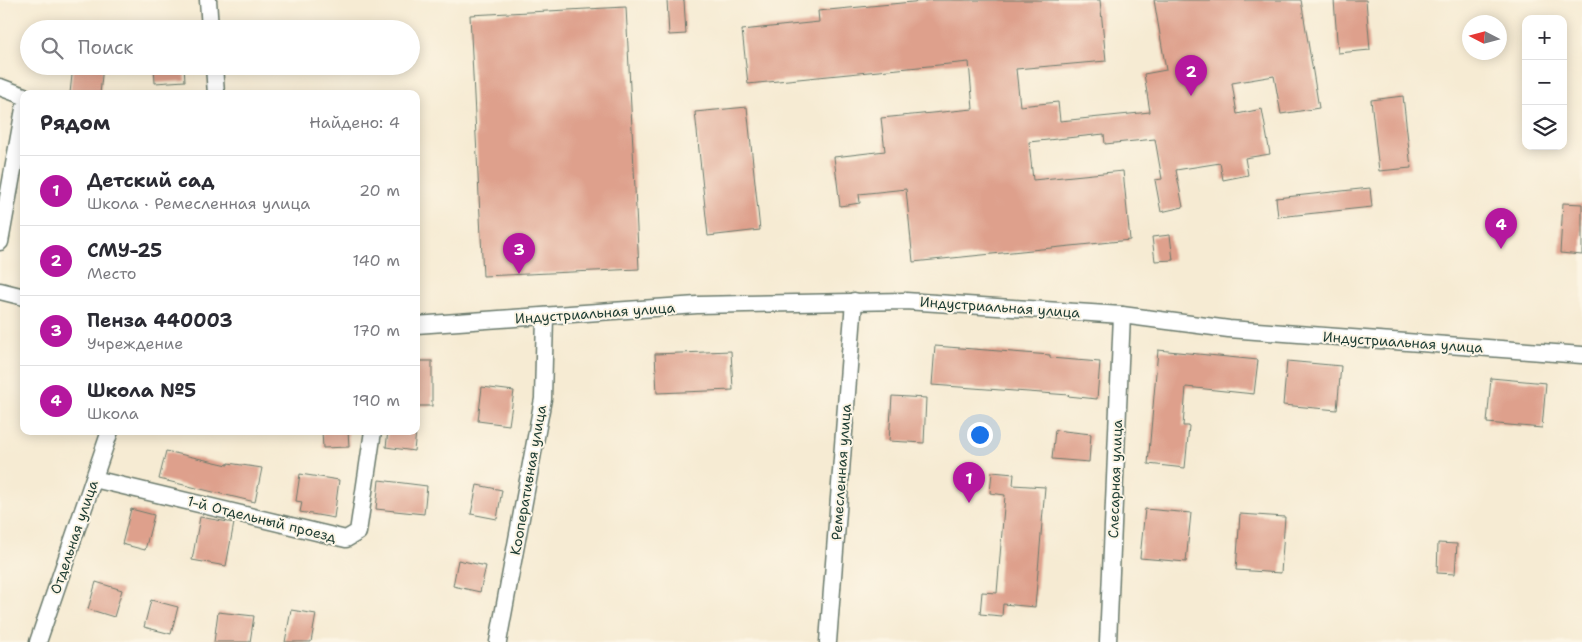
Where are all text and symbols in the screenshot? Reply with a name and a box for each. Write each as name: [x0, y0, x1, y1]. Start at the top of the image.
north arrow: [1462, 15, 1507, 60]
map controls: [1522, 15, 1567, 150]
button: +: [1522, 15, 1567, 60]
search box: [20, 20, 420, 75]
icon: search: [38, 34, 66, 62]
text: Поиск: [78, 35, 133, 60]
pin: 2: [1175, 55, 1207, 96]
button: −: [1522, 60, 1567, 105]
button: layers: [1522, 105, 1567, 150]
text: Рядом: [40, 109, 110, 137]
text: Найдено: 4: [309, 112, 400, 133]
text: Детский сад: [87, 168, 214, 193]
text: 1: [52, 180, 60, 201]
text: 20 m: [359, 180, 400, 201]
text: Школа · Ремесленная улица: [87, 193, 310, 214]
pin: 4: [1485, 208, 1517, 249]
pin: 3: [503, 233, 535, 274]
text: СМУ-25: [87, 238, 162, 263]
text: 2: [50, 250, 62, 271]
text: 140 m: [353, 250, 400, 271]
text: Место: [87, 263, 137, 284]
street label: Индустриальная улица: [919, 292, 1081, 322]
street label: Индустриальная улица: [514, 298, 676, 328]
text: Пенза 440003: [87, 308, 233, 333]
text: 3: [50, 320, 62, 341]
text: 170 m: [353, 320, 400, 341]
street label: Индустриальная улица: [1322, 327, 1484, 357]
text: Учреждение: [87, 333, 183, 354]
text: Школа №5: [87, 378, 196, 403]
text: 4: [50, 390, 62, 411]
text: 190 m: [353, 390, 400, 411]
text: Школа: [87, 403, 139, 424]
street label: Кооперативная улица: [506, 403, 550, 557]
street label: Ремесленная улица: [827, 403, 855, 541]
street label: Слесарная улица: [1104, 419, 1126, 539]
your location: [967, 422, 993, 448]
pin: 1: [953, 462, 985, 503]
street label: Отдельная улица: [46, 477, 102, 596]
street label: 1-й Отдельный проезд: [186, 492, 338, 546]

